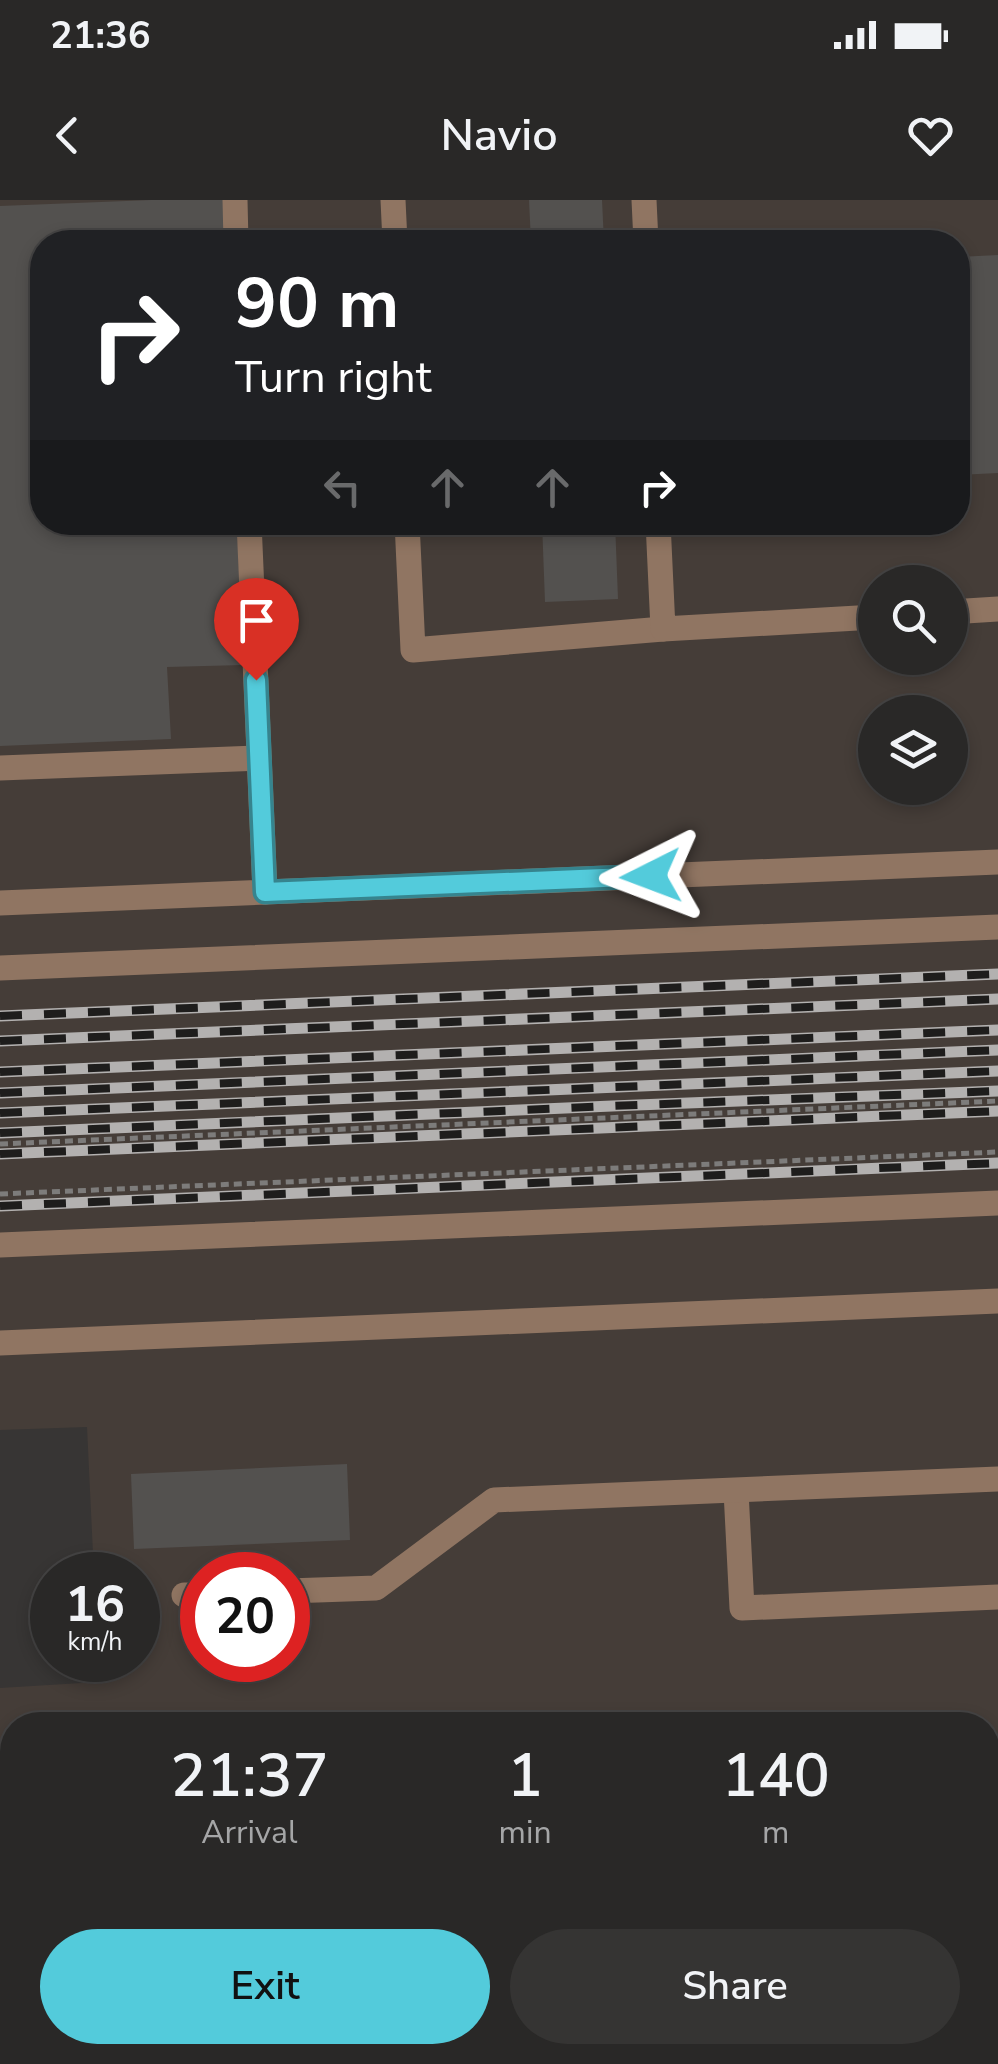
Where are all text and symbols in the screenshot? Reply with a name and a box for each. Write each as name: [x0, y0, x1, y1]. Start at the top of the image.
text: 21:36: [50, 10, 151, 61]
text: Navio: [440, 105, 558, 166]
icon: back: [40, 108, 95, 163]
icon: heart: [903, 108, 958, 163]
text: 90 m: [235, 256, 399, 352]
icon: right: [70, 270, 200, 400]
text: Turn right: [235, 347, 432, 408]
icon: left: [315, 460, 370, 515]
icon: ahead: [420, 460, 475, 515]
icon: ahead: [525, 460, 580, 515]
icon: right: [630, 460, 685, 515]
map controls: [858, 565, 968, 805]
button: search: [858, 565, 968, 675]
pin: [214, 578, 299, 681]
icon: arrive: [229, 593, 284, 648]
button: layers: [858, 695, 968, 805]
position arrow: [599, 824, 703, 928]
speed limit sign: 20: [180, 1552, 310, 1682]
text: 16: [65, 1570, 125, 1639]
text: km/h: [67, 1625, 123, 1659]
text: 21:37: [170, 1735, 328, 1817]
text: 1: [507, 1735, 543, 1817]
text: 140: [722, 1735, 830, 1817]
text: Arrival: [201, 1811, 297, 1854]
text: min: [499, 1811, 552, 1854]
text: m: [762, 1811, 790, 1854]
button: Exit: [40, 1929, 490, 2044]
button: Share: [510, 1929, 960, 2044]

